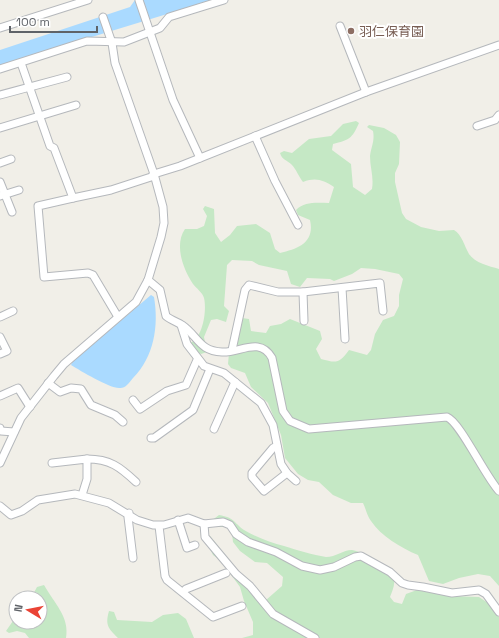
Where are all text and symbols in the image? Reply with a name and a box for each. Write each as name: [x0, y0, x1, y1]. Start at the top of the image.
scale bar: [10, 8, 97, 34]
text: 100 m: [16, 14, 50, 30]
place label: 羽仁保育園: [359, 23, 424, 40]
marker: 羽仁保育園: [346, 26, 356, 36]
north arrow: [8, 590, 48, 630]
text: N: [11, 603, 26, 613]

